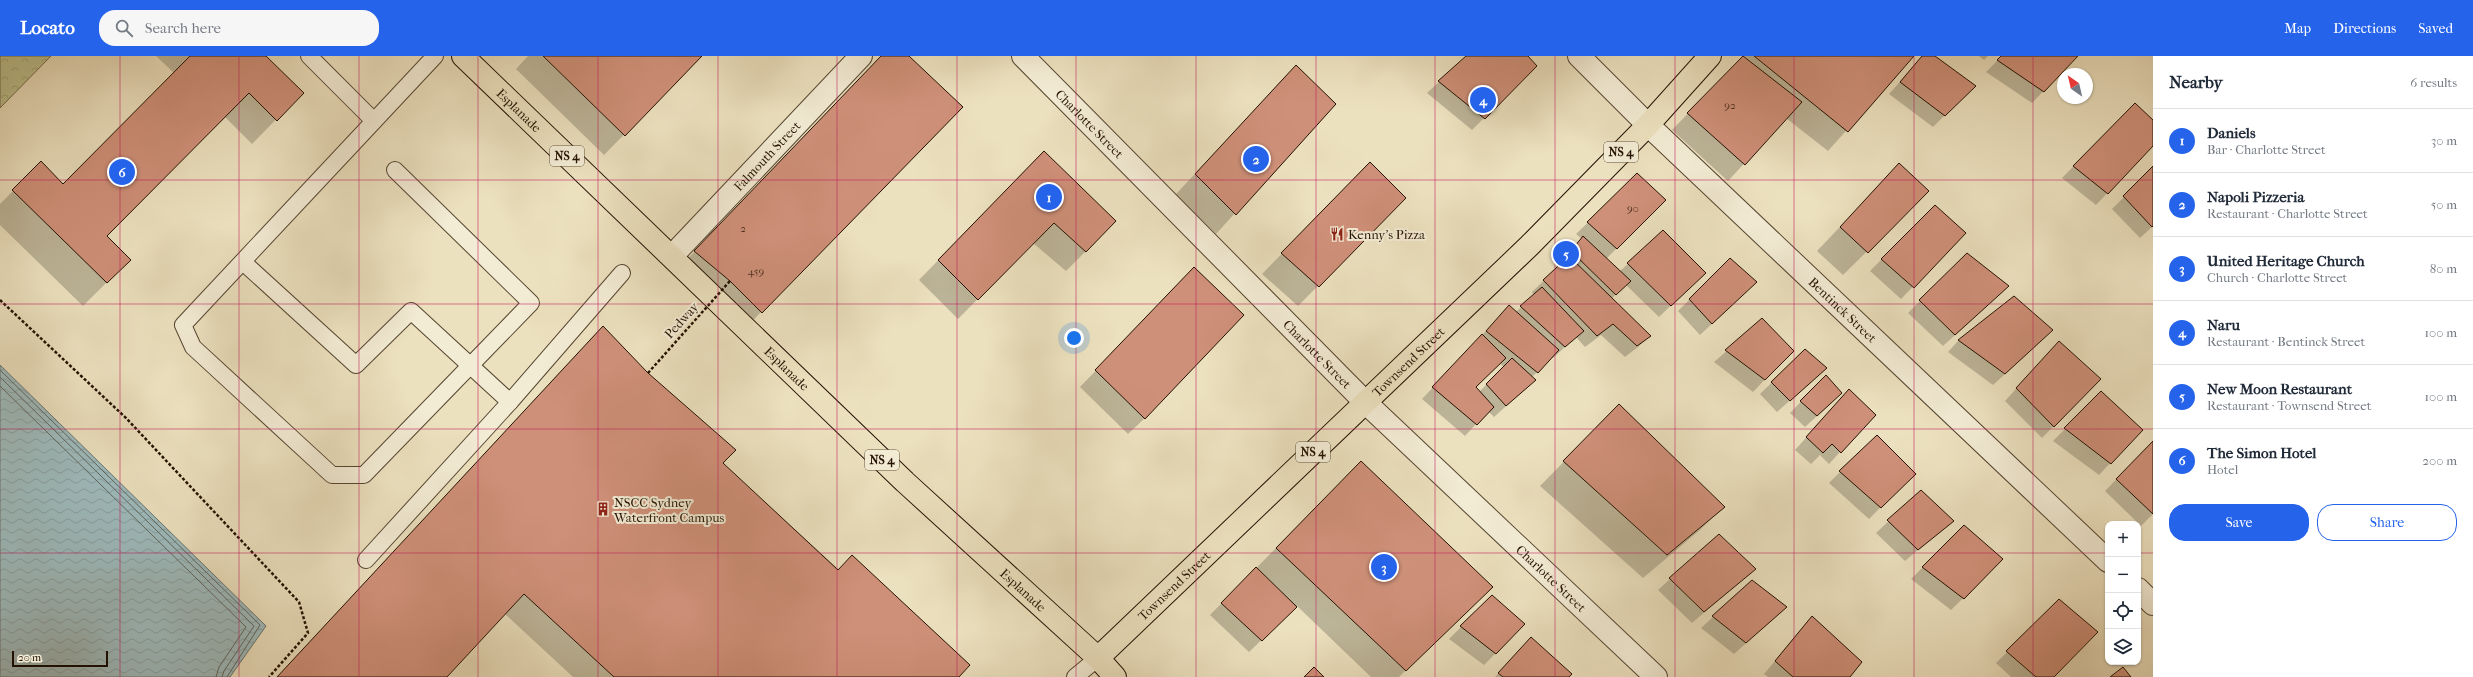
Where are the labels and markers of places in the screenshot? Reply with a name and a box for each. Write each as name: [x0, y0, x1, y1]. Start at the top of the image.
pin: 4: [1470, 85, 1496, 115]
pin: 2: [1243, 144, 1269, 174]
pin: 6: [109, 157, 135, 187]
pin: 1: [1036, 182, 1062, 212]
restaurant icon: Kenny's Pizza: [1329, 226, 1345, 242]
place label: Kenny's Pizza: [1348, 227, 1426, 242]
pin: 5: [1553, 239, 1579, 269]
place label: NSCC Sydney Waterfront Campus: [613, 495, 725, 525]
building icon: NSCC Sydney Waterfront Campus: [595, 501, 611, 517]
pin: 3: [1371, 552, 1397, 582]

